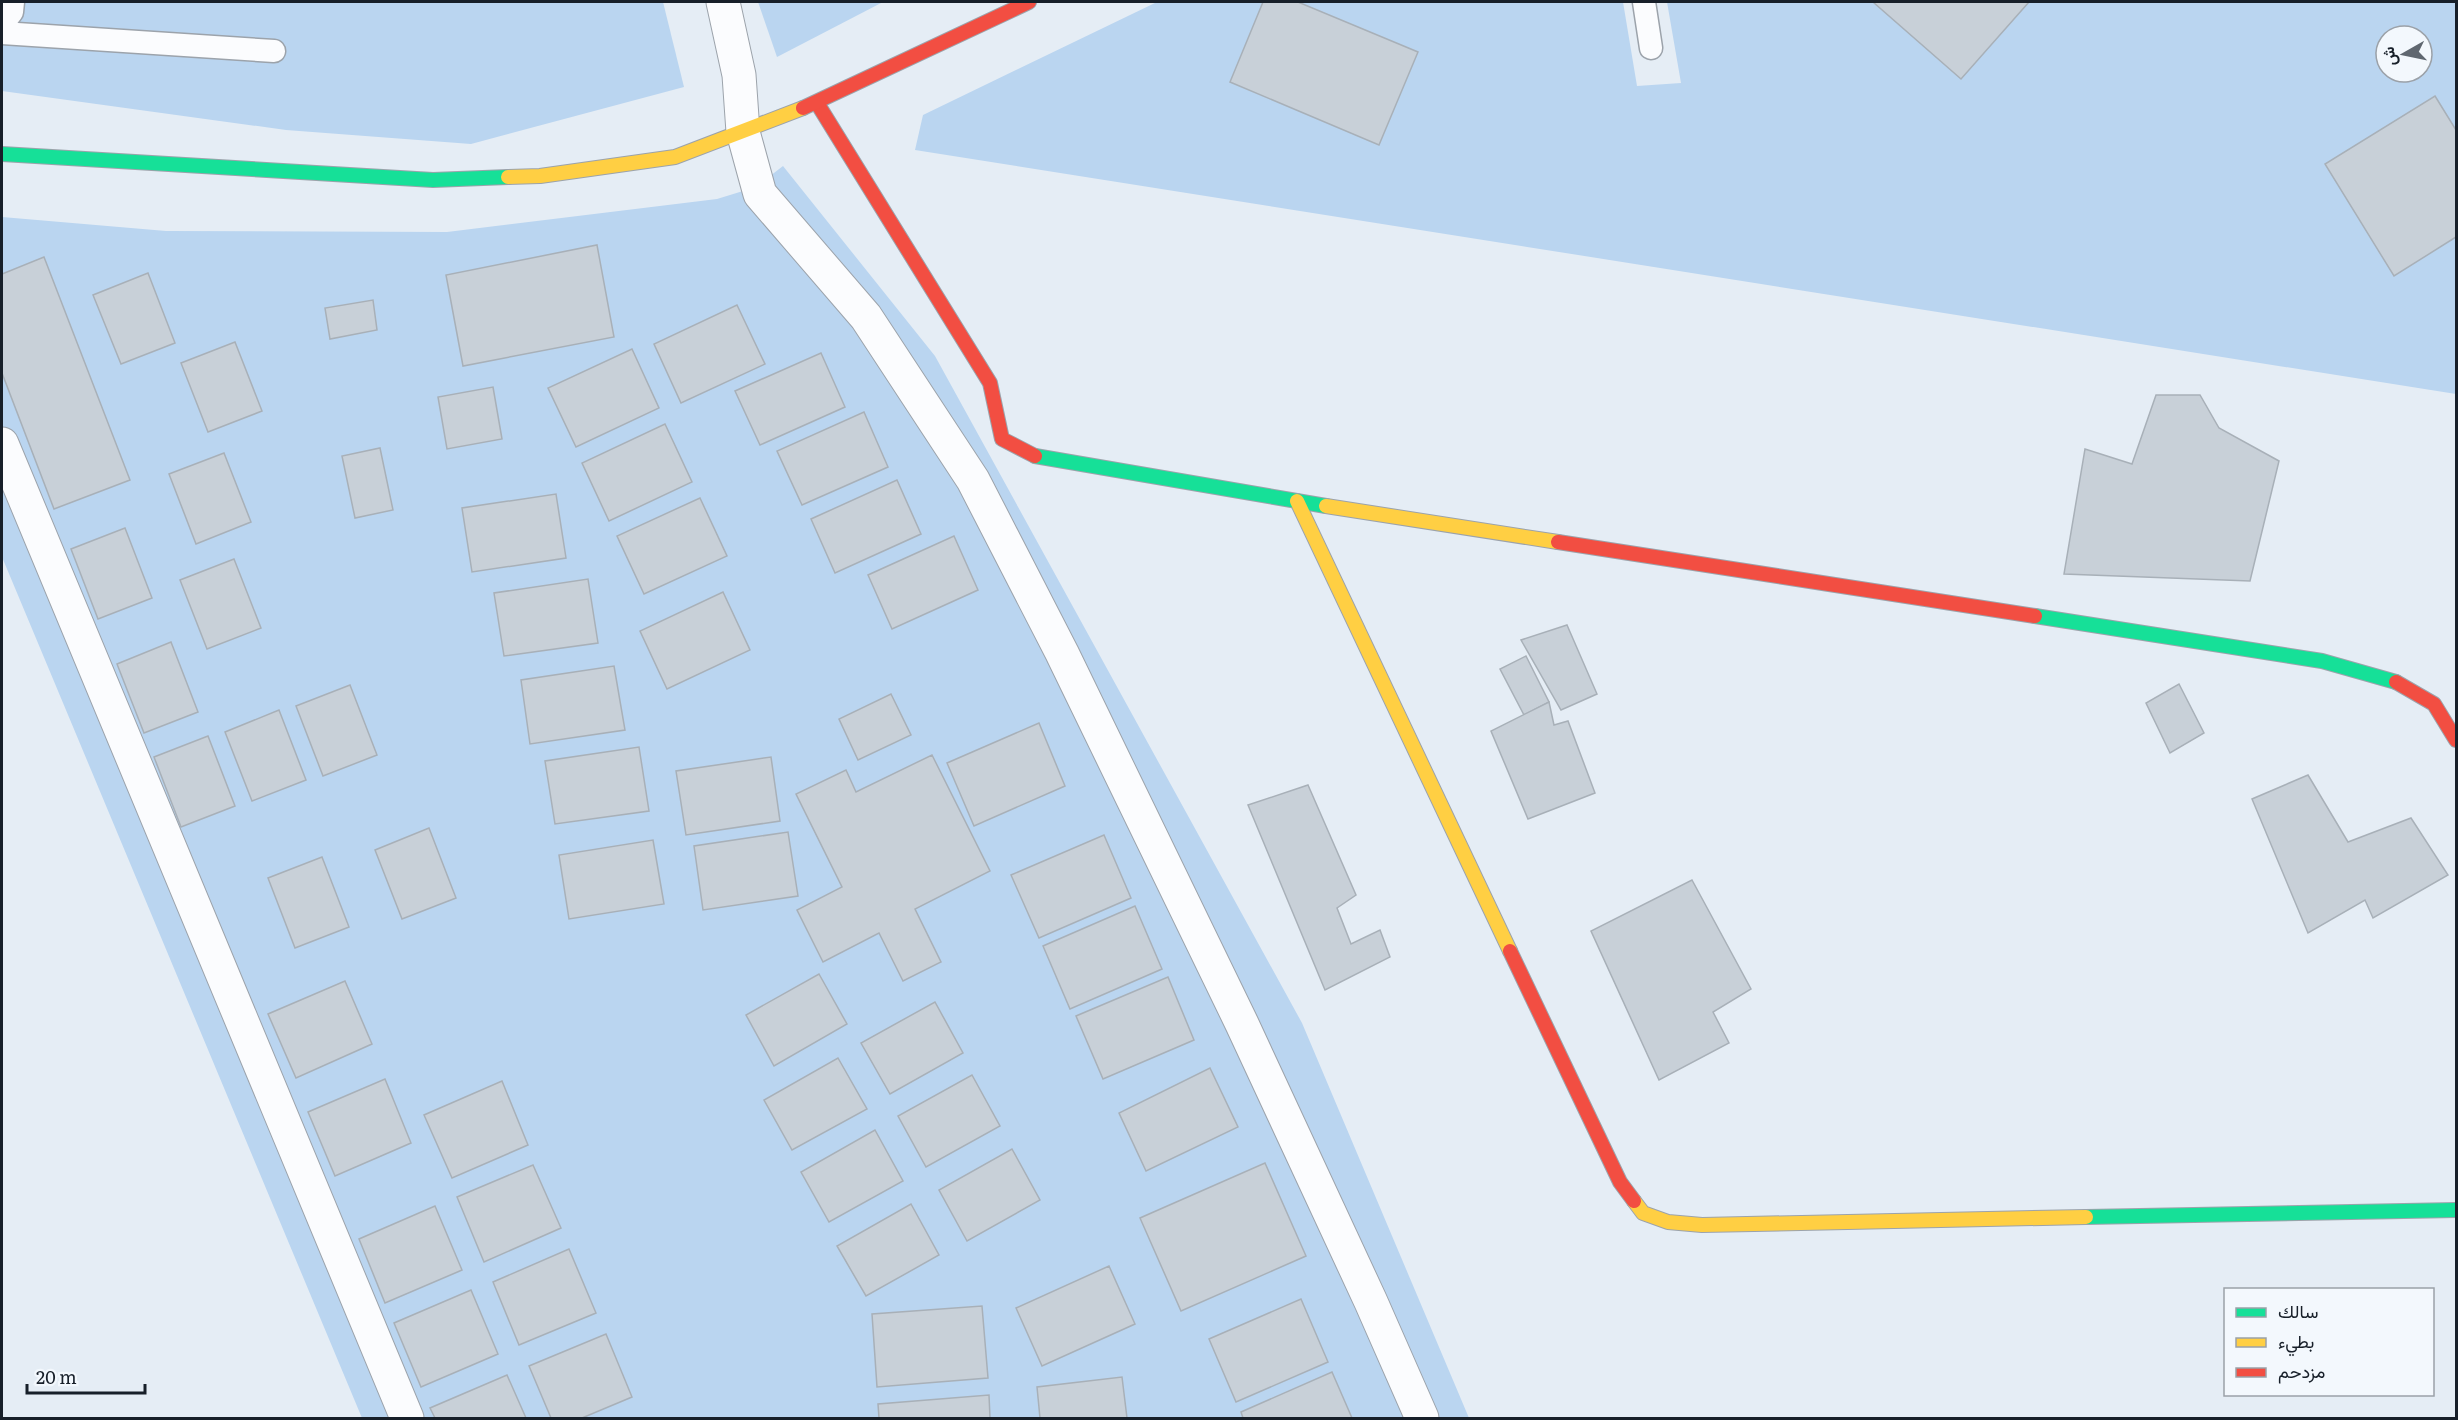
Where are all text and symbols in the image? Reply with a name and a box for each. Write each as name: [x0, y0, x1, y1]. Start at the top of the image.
north arrow: [2374, 24, 2434, 84]
text: ش: [2375, 45, 2402, 68]
legend: [2224, 1288, 2434, 1396]
text: سالك: [2278, 1297, 2318, 1324]
text: بطيء: [2278, 1327, 2314, 1357]
scale bar: [27, 1357, 146, 1395]
text: مزدحم: [2278, 1357, 2325, 1384]
text: 20 m: [36, 1363, 77, 1390]

